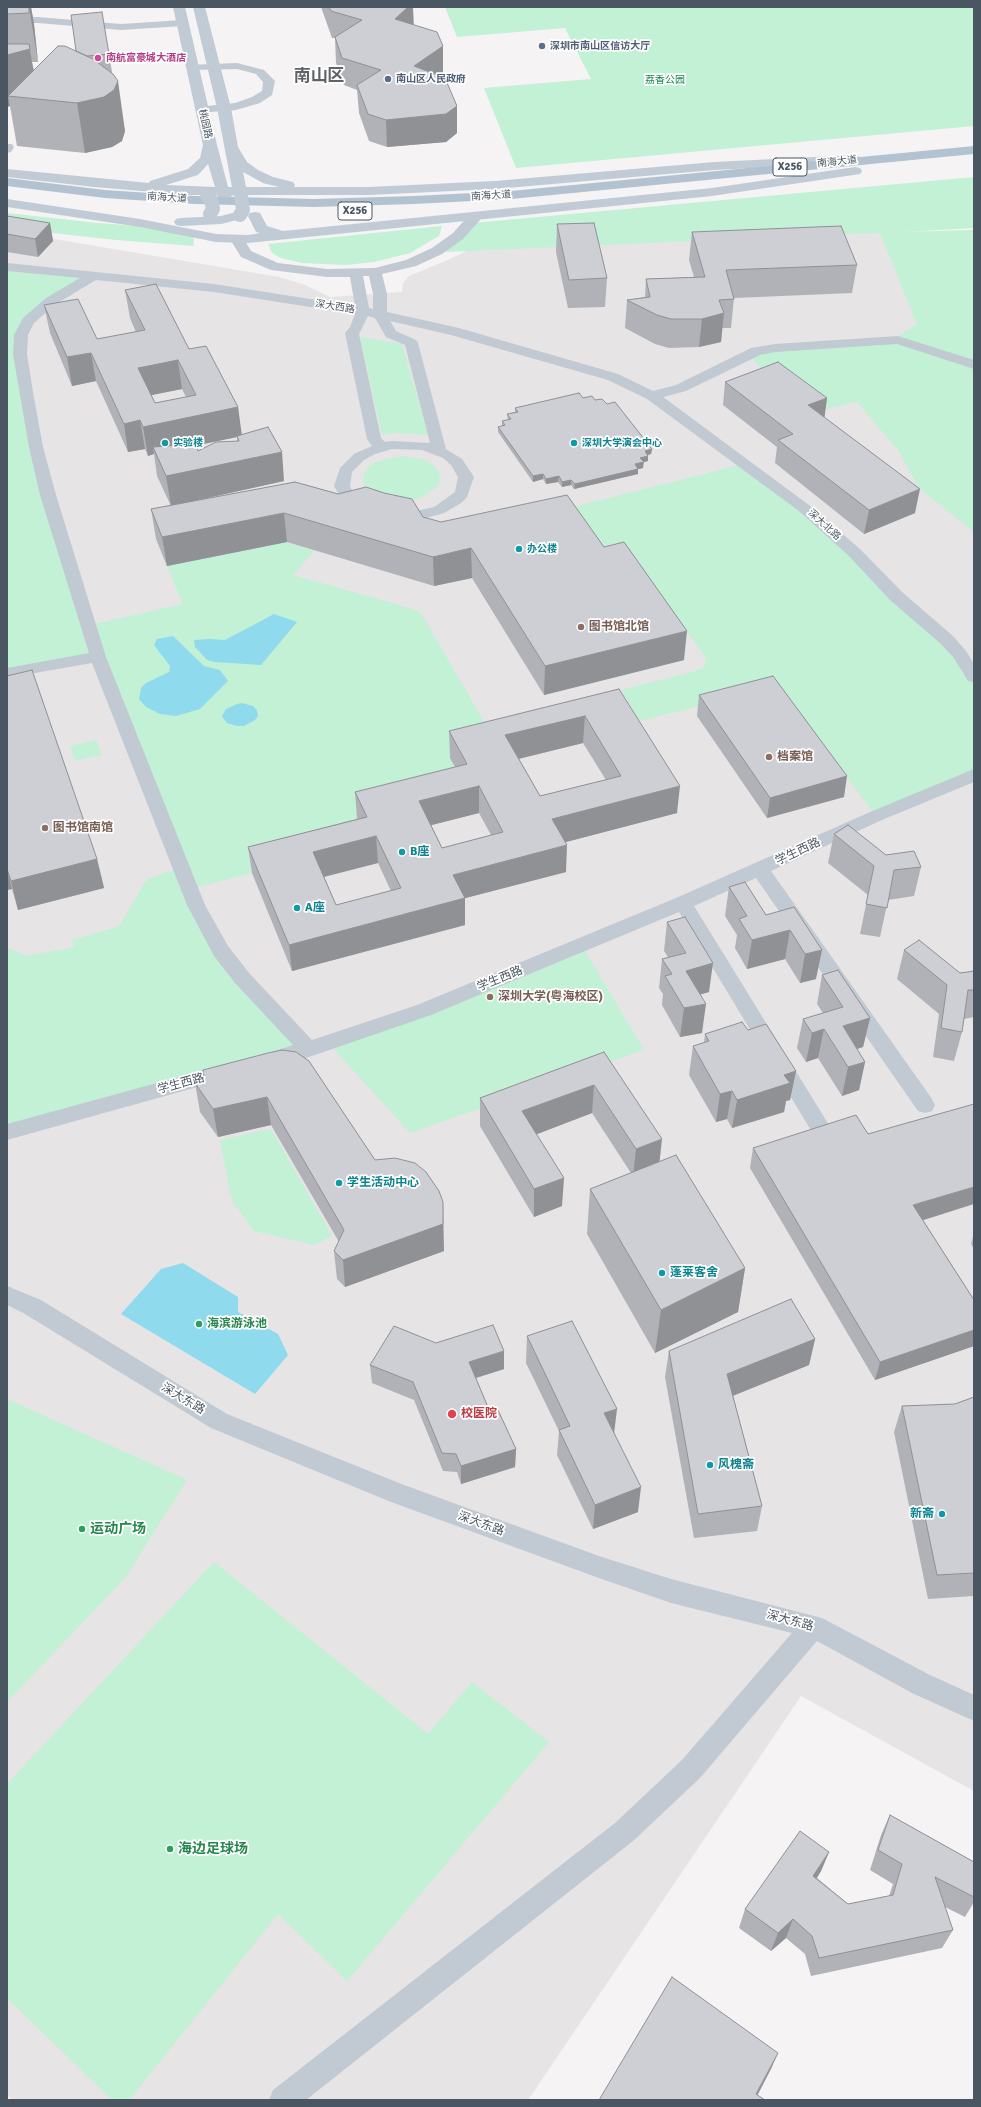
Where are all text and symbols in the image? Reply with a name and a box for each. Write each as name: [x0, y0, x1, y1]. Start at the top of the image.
place label: 深圳市南山区信访大厅: [550, 40, 650, 52]
marker: 深圳市南山区信访大厅: [537, 41, 547, 51]
place label: 南航富豪城大酒店: [106, 52, 186, 64]
marker: 南航富豪城大酒店: [93, 53, 103, 63]
district label: 南山区: [294, 67, 344, 87]
place label: 南山区人民政府: [396, 73, 466, 85]
marker: 南山区人民政府: [383, 74, 393, 84]
park label: 荔香公园: [645, 74, 685, 86]
street label: 桃园路: [196, 108, 214, 140]
street label: 南海大道: [816, 154, 858, 170]
road number: X256: [773, 158, 807, 176]
street label: 南海大道: [471, 189, 511, 203]
street label: 南海大道: [147, 191, 187, 205]
road number: X256: [338, 202, 372, 220]
street label: 深大西路: [314, 298, 356, 316]
place label: 实验楼: [173, 437, 203, 449]
place label: 深圳大学演会中心: [582, 437, 662, 449]
marker: 实验楼: [160, 438, 170, 448]
marker: 深圳大学演会中心: [569, 438, 579, 448]
street label: 深大北路: [805, 507, 843, 543]
place label: 办公楼: [527, 543, 557, 555]
marker: 办公楼: [514, 544, 524, 554]
place label: 图书馆北馆: [589, 620, 649, 634]
marker: 图书馆北馆: [576, 622, 586, 632]
place label: 档案馆: [777, 750, 813, 764]
marker: 档案馆: [764, 752, 774, 762]
place label: 图书馆南馆: [53, 821, 113, 835]
marker: 图书馆南馆: [40, 823, 50, 833]
street label: 学生西路: [773, 835, 823, 869]
place label: B座: [410, 845, 429, 859]
marker: B座: [397, 847, 407, 857]
place label: A座: [305, 901, 325, 915]
marker: A座: [292, 903, 302, 913]
street label: 学生西路: [475, 963, 525, 995]
place label: 深圳大学(粤海校区): [498, 990, 603, 1004]
marker: 深圳大学(粤海校区): [485, 992, 495, 1002]
street label: 学生西路: [156, 1071, 206, 1097]
place label: 学生活动中心: [347, 1176, 419, 1190]
marker: 学生活动中心: [334, 1178, 344, 1188]
place label: 蓬莱客舍: [670, 1266, 718, 1280]
marker: 蓬莱客舍: [657, 1268, 667, 1278]
place label: 海滨游泳池: [207, 1317, 267, 1331]
marker: 海滨游泳池: [194, 1319, 204, 1329]
street label: 深大东路: [159, 1380, 207, 1418]
place label: 校医院: [461, 1407, 497, 1421]
marker: 校医院: [446, 1408, 458, 1420]
place label: 风槐斋: [718, 1458, 754, 1472]
marker: 风槐斋: [705, 1460, 715, 1470]
place label: 新斋: [910, 1507, 934, 1521]
street label: 深大东路: [456, 1509, 506, 1539]
marker: 新斋: [937, 1509, 947, 1519]
place label: 运动广场: [90, 1521, 146, 1537]
marker: 运动广场: [77, 1524, 87, 1534]
street label: 深大东路: [765, 1608, 815, 1634]
place label: 海边足球场: [178, 1841, 248, 1857]
marker: 海边足球场: [165, 1844, 175, 1854]

